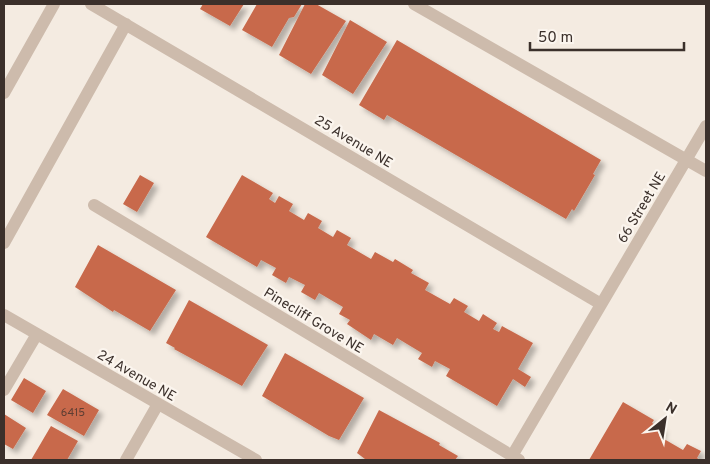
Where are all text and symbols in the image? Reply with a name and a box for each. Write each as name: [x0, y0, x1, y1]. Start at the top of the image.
scale bar: [530, 20, 684, 52]
text: 50 m: [538, 29, 573, 48]
street label: 25 Avenue NE: [311, 112, 395, 172]
street label: 66 Street NE: [614, 169, 670, 246]
street label: Pinecliff Grove NE: [260, 285, 366, 358]
street label: 24 Avenue NE: [94, 347, 179, 406]
north arrow: [640, 394, 690, 444]
text: N: [662, 399, 679, 419]
house number: 6415: [61, 406, 85, 420]

